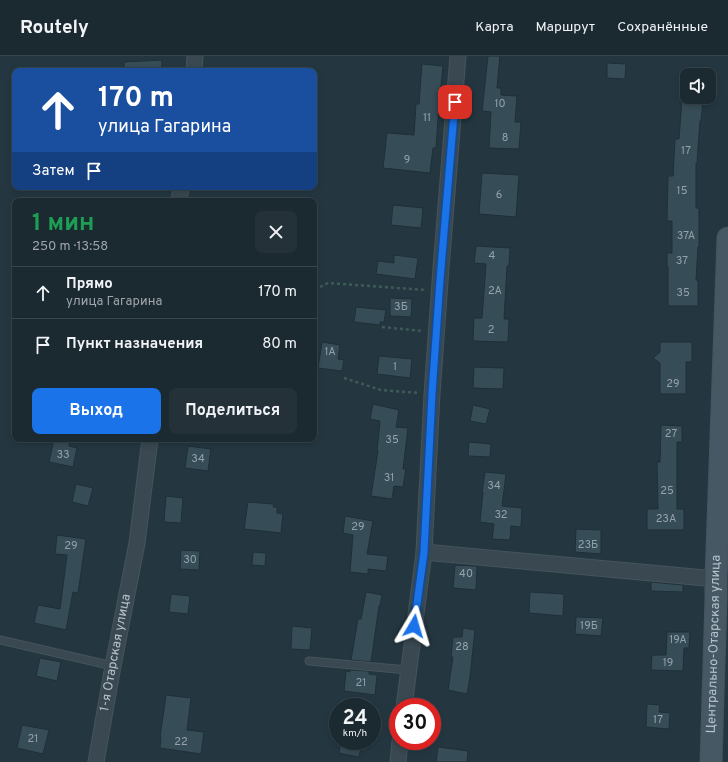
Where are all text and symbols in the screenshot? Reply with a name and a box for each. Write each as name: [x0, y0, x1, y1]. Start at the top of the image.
text: Routely: [20, 16, 89, 40]
text: Карта: [475, 19, 514, 36]
text: Маршрут: [536, 19, 595, 36]
text: Сохранённые: [617, 19, 708, 36]
map controls: [680, 68, 716, 104]
button: sound: [680, 68, 716, 104]
text: 170 m: [98, 81, 174, 117]
icon: ahead: [32, 84, 84, 136]
pin: [438, 85, 472, 119]
icon: arrive: [444, 91, 466, 113]
house number: 10: [494, 97, 506, 111]
house number: 11: [423, 111, 431, 125]
text: улица Гагарина: [98, 116, 231, 139]
house number: 8: [502, 131, 508, 145]
house number: 17: [681, 144, 691, 158]
house number: 9: [404, 153, 410, 167]
icon: arrive: [83, 160, 105, 182]
text: Затем: [32, 162, 75, 181]
house number: 15: [677, 184, 688, 198]
house number: 6: [496, 188, 502, 202]
text: 1 мин: [32, 209, 94, 239]
button: close: [255, 211, 297, 253]
house number: 37А: [677, 229, 695, 243]
text: 250 m · 13:58: [32, 239, 108, 255]
house number: 4: [489, 249, 496, 263]
house number: 37: [676, 254, 688, 268]
text: Прямо: [66, 275, 113, 294]
icon: ahead: [32, 282, 54, 304]
text: 170 m: [258, 283, 297, 302]
house number: 2А: [488, 284, 502, 298]
house number: 35: [676, 286, 690, 300]
text: улица Гагарина: [66, 294, 162, 310]
house number: 3Б: [394, 300, 408, 314]
house number: 2: [488, 323, 494, 337]
icon: arrive: [32, 334, 54, 356]
text: Пункт назначения: [66, 335, 203, 354]
text: 80 m: [262, 335, 297, 354]
house number: 1А: [324, 345, 336, 359]
house number: 1: [393, 360, 397, 374]
house number: 29: [666, 377, 680, 391]
button: Выход: [32, 388, 161, 434]
button: Поделиться: [169, 388, 297, 434]
house number: 27: [665, 427, 677, 441]
house number: 35: [385, 433, 399, 447]
house number: 33: [56, 448, 70, 462]
house number: 34: [191, 452, 205, 466]
house number: 31: [384, 471, 394, 485]
house number: 34: [487, 479, 501, 493]
house number: 25: [660, 484, 674, 498]
house number: 32: [494, 508, 508, 522]
house number: 23А: [656, 512, 676, 526]
house number: 29: [351, 520, 365, 534]
house number: 23Б: [578, 538, 598, 552]
house number: 29: [64, 539, 78, 553]
house number: 30: [183, 553, 197, 567]
street label: Центрально-Отарская улица: [704, 554, 725, 734]
house number: 40: [459, 567, 473, 581]
street label: 1-я Отарская улица: [97, 593, 135, 713]
position arrow: [393, 605, 435, 647]
house number: 19Б: [580, 619, 598, 633]
house number: 19А: [669, 633, 687, 647]
house number: 28: [455, 640, 469, 654]
house number: 19: [663, 656, 673, 670]
house number: 21: [356, 676, 366, 690]
speed limit sign: 30: [389, 698, 441, 750]
text: 24: [342, 706, 368, 732]
house number: 17: [653, 713, 663, 727]
text: km/h: [343, 727, 367, 740]
house number: 21: [28, 732, 38, 746]
house number: 22: [174, 735, 188, 749]

